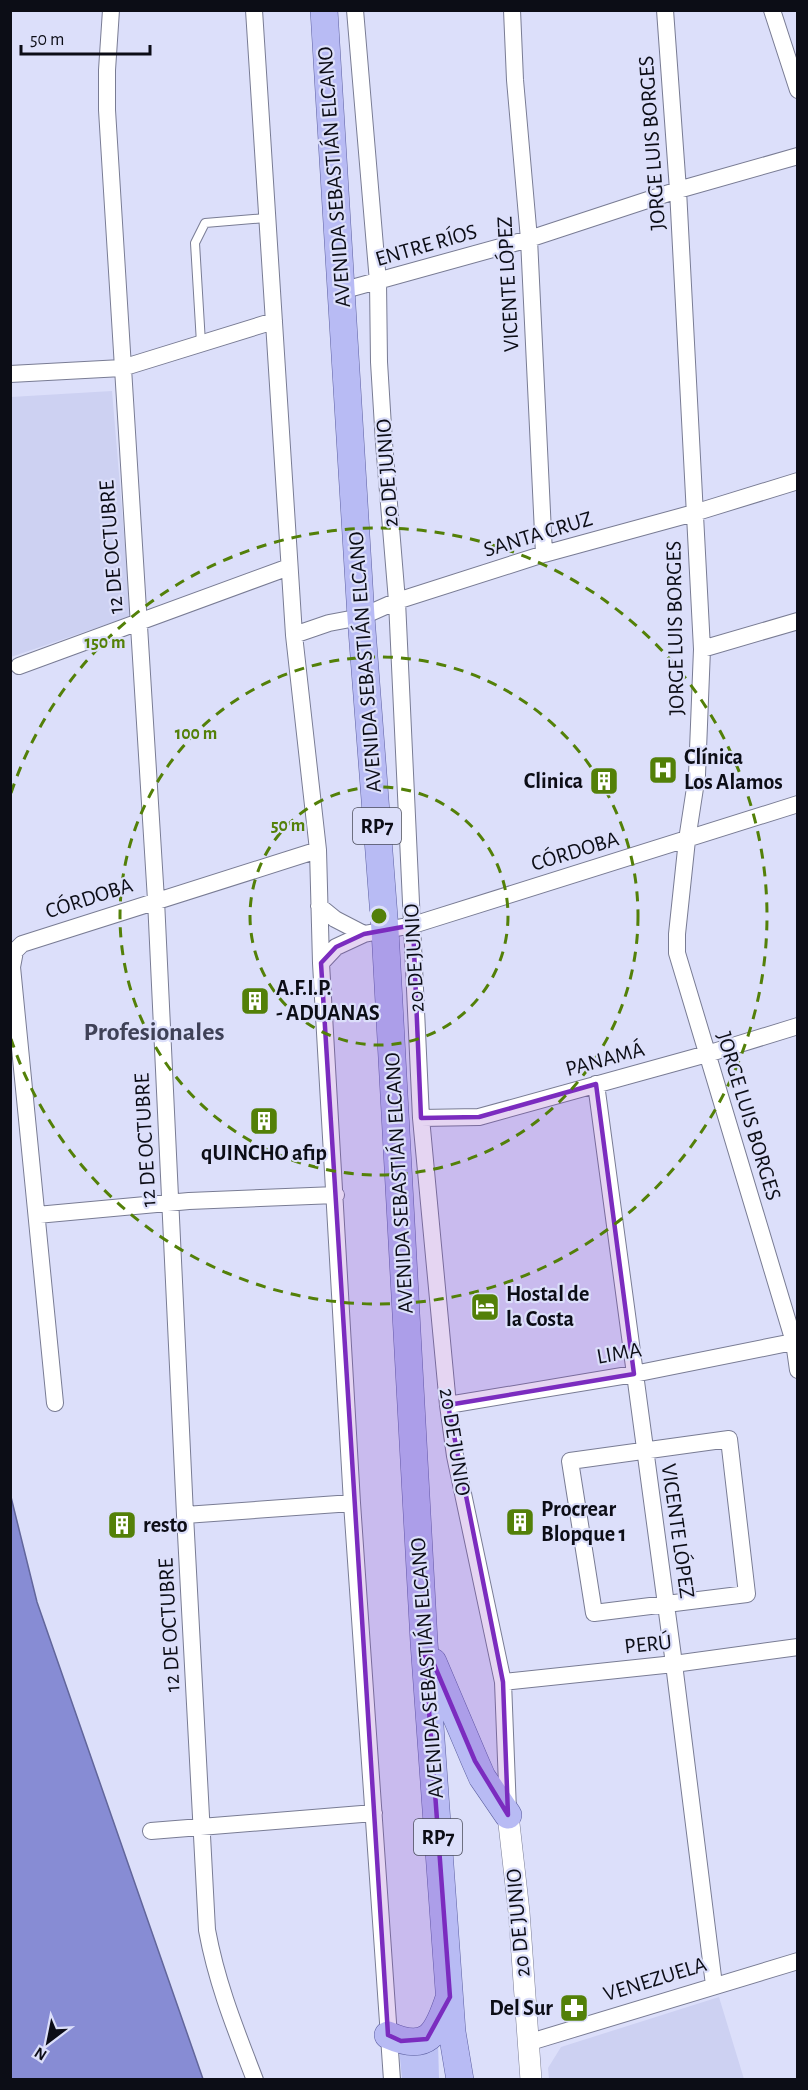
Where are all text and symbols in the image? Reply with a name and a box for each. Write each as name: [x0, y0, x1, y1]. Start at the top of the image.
scale bar: [21, 18, 150, 56]
text: 50 m: [30, 31, 64, 49]
street label: AVENIDA SEBASTIÁN ELCANO: [313, 46, 354, 308]
street label: JORGE LUIS BORGES: [635, 55, 669, 231]
street label: VICENTE LÓPEZ: [492, 216, 523, 352]
street label: ENTRE RÍOS: [372, 219, 479, 270]
street label: 20 DE JUNIO: [372, 418, 402, 528]
street label: 12 DE OCTUBRE: [95, 479, 127, 615]
street label: SANTA CRUZ: [481, 507, 595, 561]
street label: AVENIDA SEBASTIÁN ELCANO: [344, 531, 385, 793]
street label: JORGE LUIS BORGES: [662, 540, 688, 716]
text: 150 m: [85, 634, 125, 652]
text: 100 m: [175, 725, 217, 743]
place label: Clínica Los Alamos: [684, 746, 783, 793]
hospital icon: Clínica Los Alamos: [647, 754, 679, 786]
building icon: Clinica: [588, 765, 620, 797]
place label: Clinica: [524, 770, 583, 792]
road number: RP7: [353, 808, 401, 844]
text: 50 m: [271, 817, 305, 835]
street label: CÓRDOBA: [528, 826, 622, 875]
street label: CÓRDOBA: [42, 873, 136, 922]
street label: 20 DE JUNIO: [400, 903, 428, 1013]
centre of rings: [369, 906, 389, 926]
place label: A.F.I.P. - ADUANAS: [276, 977, 380, 1024]
building icon: A.F.I.P. - ADUANAS: [239, 985, 271, 1017]
district label: Profesionales: [84, 1019, 224, 1045]
street label: JORGE LUIS BORGES: [713, 1029, 785, 1203]
street label: PANAMÁ: [563, 1037, 647, 1080]
street label: AVENIDA SEBASTIÁN ELCANO: [380, 1052, 417, 1314]
street label: 12 DE OCTUBRE: [130, 1072, 159, 1208]
building icon: qUINCHO afip: [248, 1105, 280, 1137]
place label: qUINCHO afip: [201, 1142, 327, 1164]
place label: Hostal de la Costa: [506, 1283, 589, 1330]
hotel icon: Hostal de la Costa: [469, 1291, 501, 1323]
street label: LIMA: [595, 1338, 643, 1368]
street label: 20 DE JUNIO: [436, 1387, 474, 1497]
street label: VICENTE LÓPEZ: [658, 1462, 699, 1600]
place label: Procrear Blopque 1: [541, 1498, 626, 1545]
building icon: Procrear Blopque 1: [504, 1506, 536, 1538]
building icon: resto: [106, 1509, 138, 1541]
place label: resto: [143, 1514, 188, 1536]
street label: AVENIDA SEBASTIÁN ELCANO: [406, 1537, 447, 1799]
street label: 12 DE OCTUBRE: [154, 1557, 183, 1693]
street label: PERÚ: [623, 1630, 673, 1657]
road number: RP7: [414, 1819, 462, 1855]
street label: 20 DE JUNIO: [502, 1868, 534, 1978]
street label: VENEZUELA: [601, 1953, 709, 2005]
pharmacy icon: Del Sur: [558, 1992, 590, 2024]
place label: Del Sur: [489, 1997, 553, 2019]
north arrow: [18, 2012, 78, 2072]
text: N: [32, 2044, 50, 2064]

